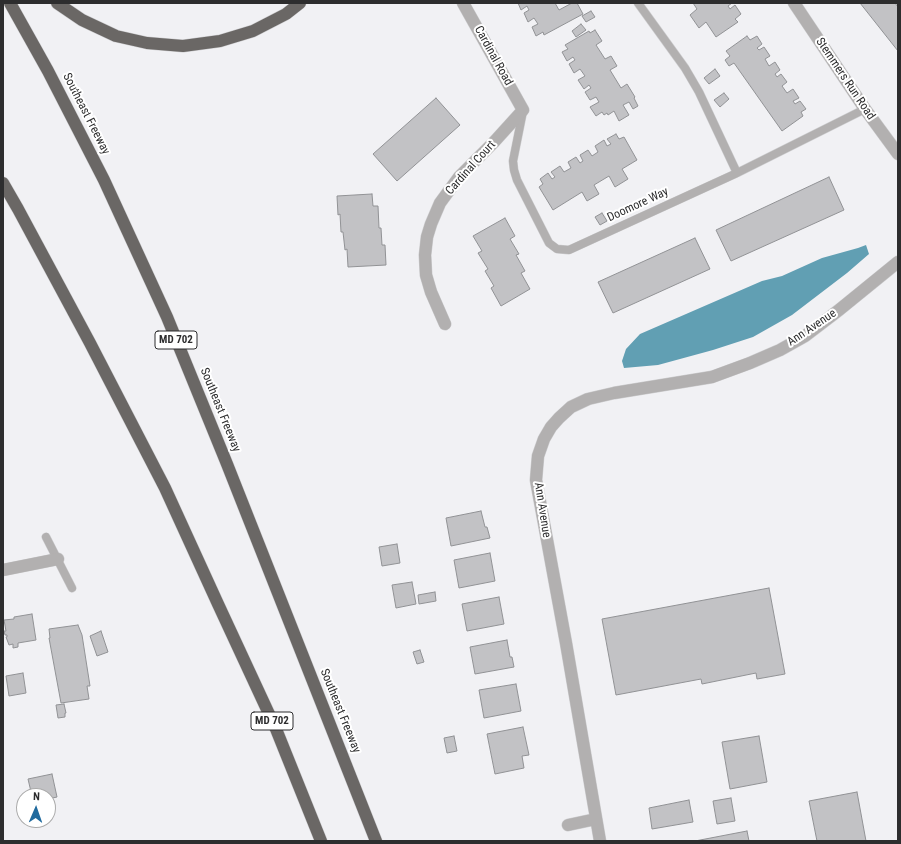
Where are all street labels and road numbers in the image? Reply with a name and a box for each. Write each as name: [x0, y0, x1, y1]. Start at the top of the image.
street label: Cardinal Road: [471, 24, 515, 88]
street label: Stemmers Run Road: [812, 35, 878, 123]
street label: Southeast Freeway: [59, 71, 113, 157]
street label: Cardinal Court: [443, 138, 499, 198]
street label: Doomore Way: [605, 185, 671, 225]
street label: Ann Avenue: [785, 306, 839, 350]
road number: MD 702: [155, 331, 197, 349]
street label: Southeast Freeway: [197, 366, 243, 454]
street label: Ann Avenue: [531, 481, 553, 539]
street label: Southeast Freeway: [317, 667, 363, 755]
road number: MD 702: [251, 712, 293, 730]

